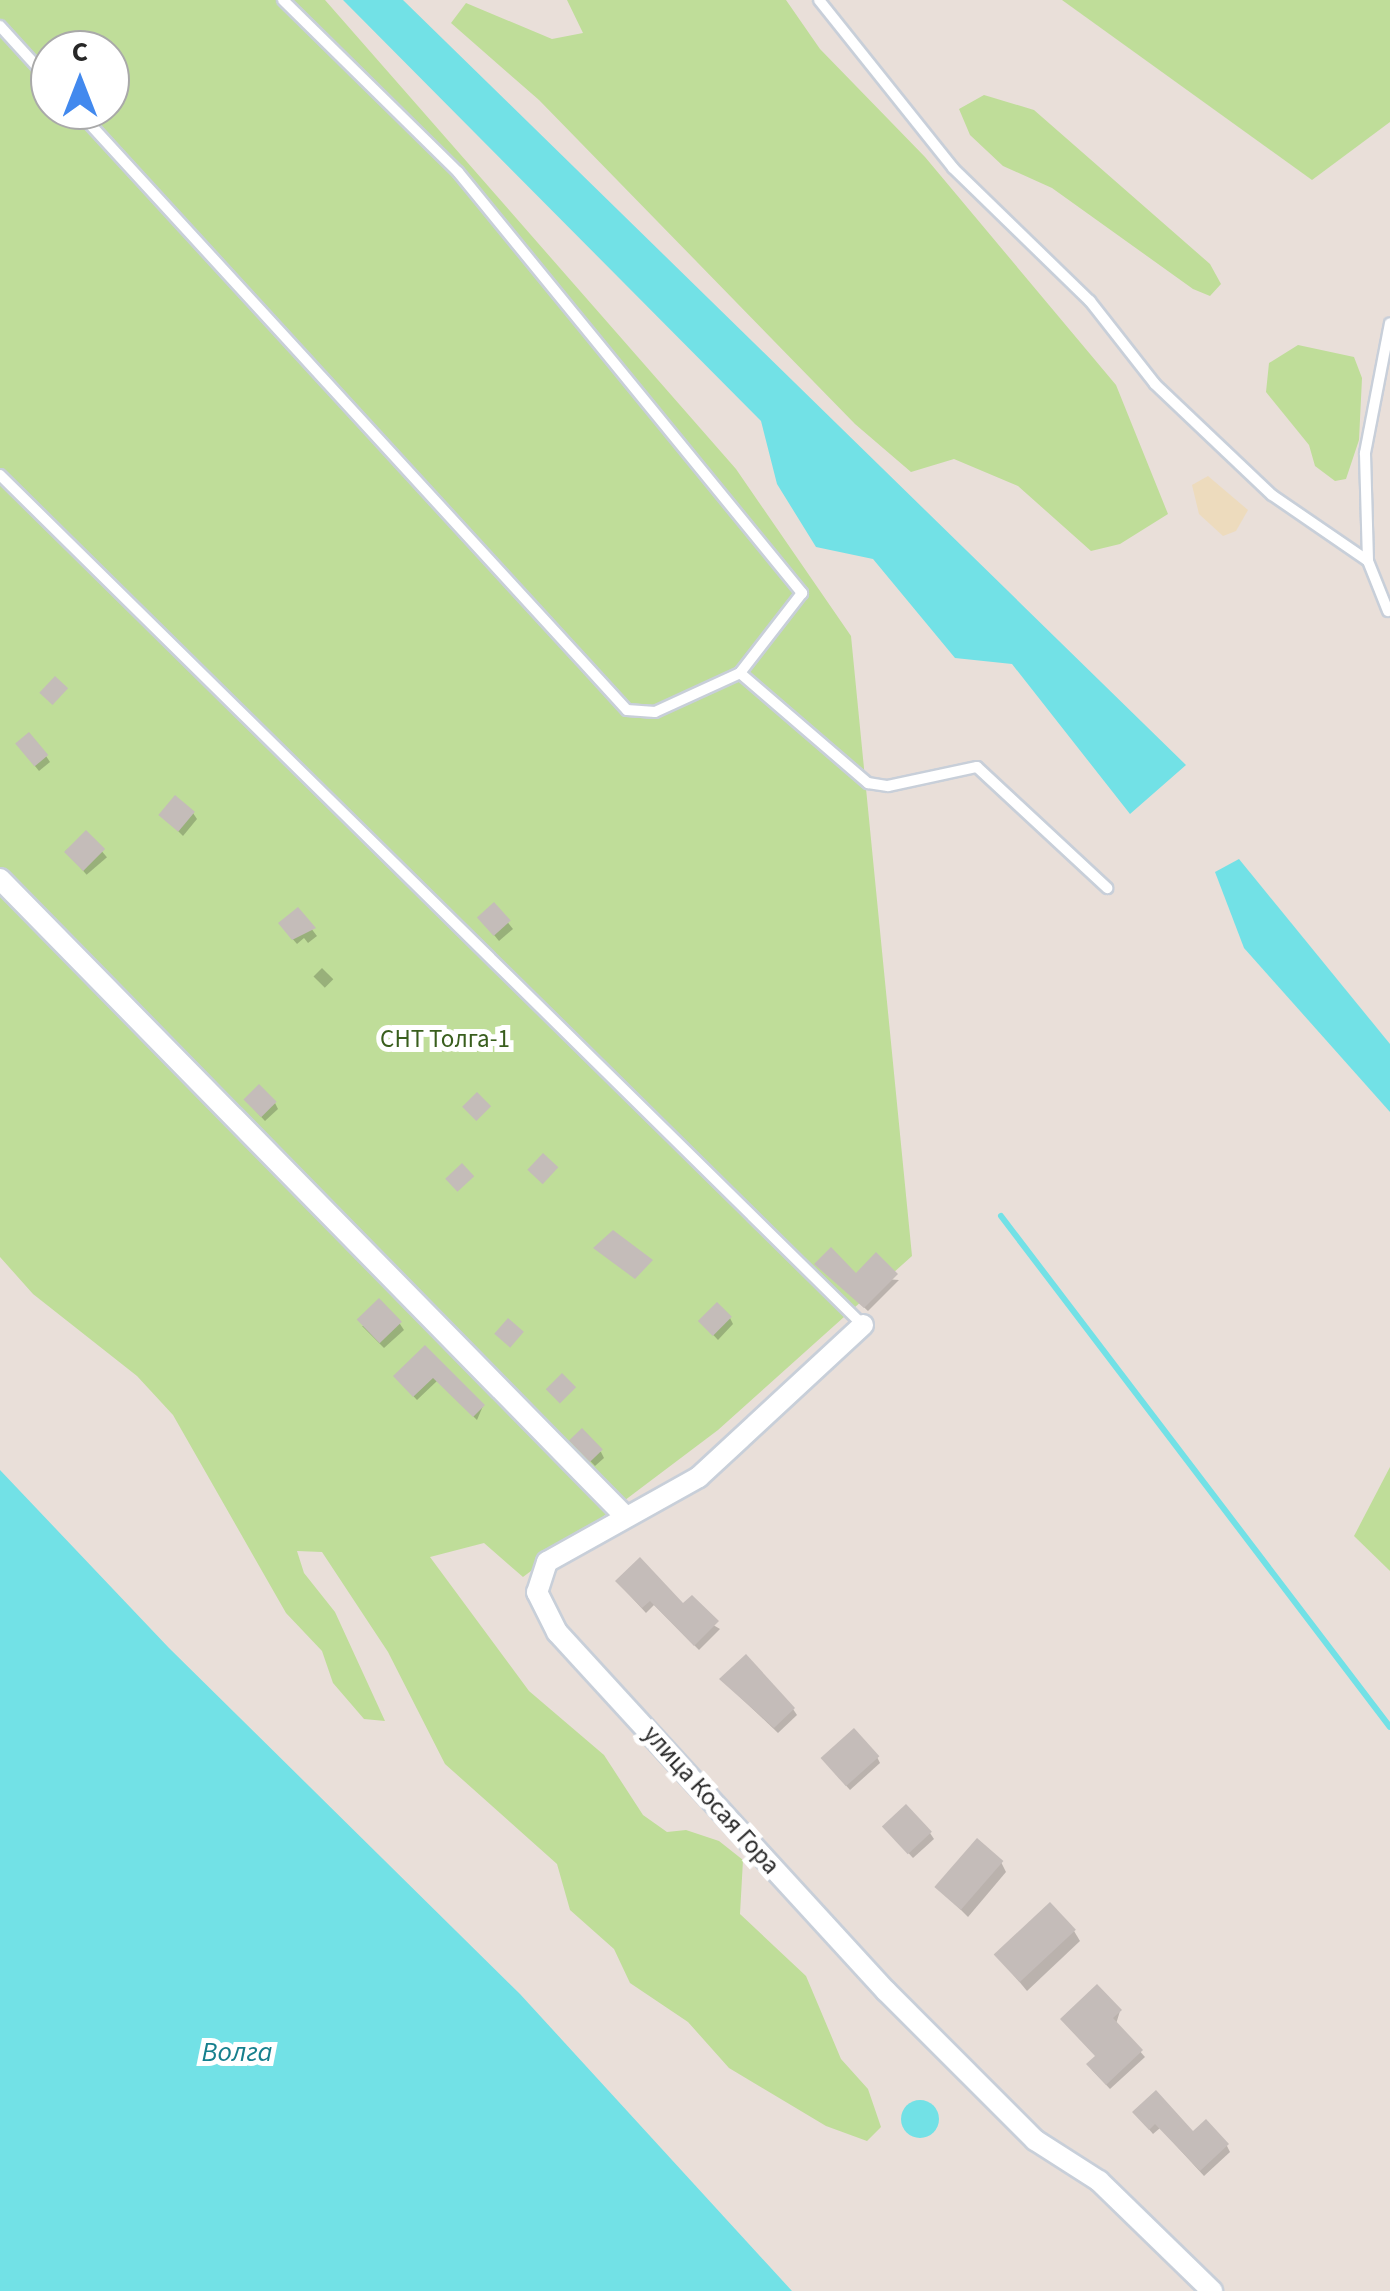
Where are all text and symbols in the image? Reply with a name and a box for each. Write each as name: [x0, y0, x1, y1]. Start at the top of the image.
north arrow: [30, 30, 130, 130]
text: С: [72, 32, 88, 72]
park label: СНТ Толга-1: [380, 1024, 510, 1054]
street label: улица Косая Гора: [636, 1720, 786, 1880]
water label: Волга: [202, 2035, 272, 2069]

